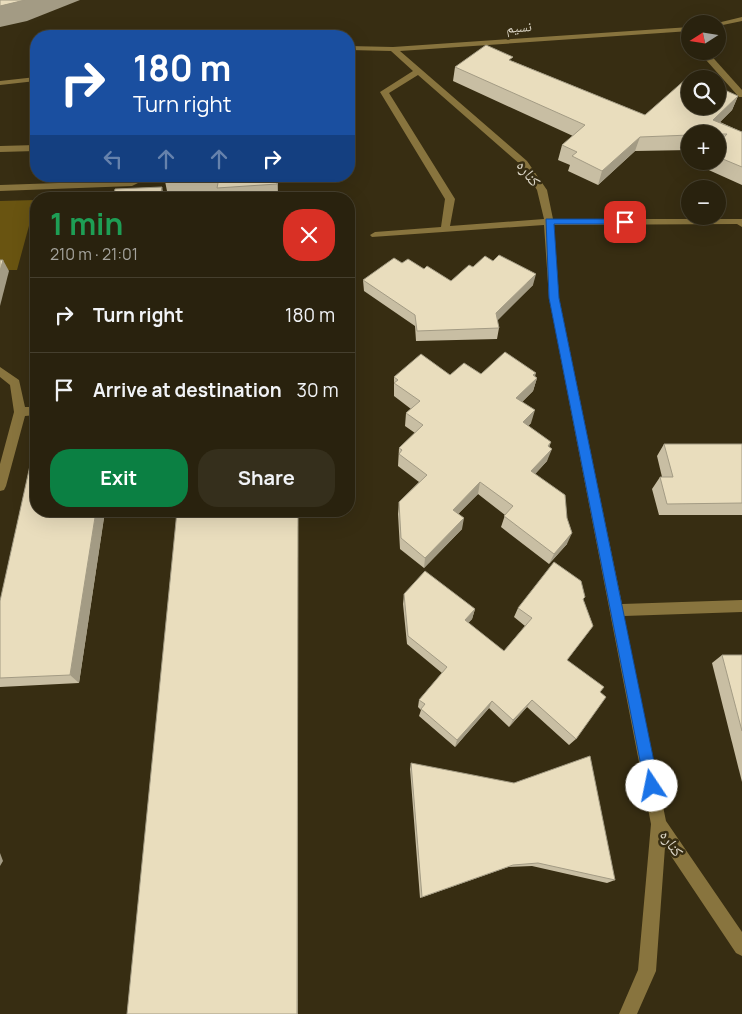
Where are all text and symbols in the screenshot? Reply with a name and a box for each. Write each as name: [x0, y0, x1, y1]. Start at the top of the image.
north arrow: [681, 15, 726, 60]
map controls: [681, 15, 726, 225]
street label: نسیم: [506, 16, 533, 38]
text: 180 m: [133, 44, 231, 92]
icon: right: [50, 50, 115, 115]
button: search: [681, 70, 726, 115]
text: Turn right: [133, 89, 231, 119]
button: +: [681, 125, 726, 170]
icon: left: [99, 145, 127, 173]
icon: ahead: [152, 145, 180, 173]
icon: ahead: [205, 145, 233, 173]
icon: right: [258, 145, 286, 173]
street label: کناره: [512, 155, 546, 191]
button: −: [681, 180, 726, 225]
pin: [604, 201, 646, 243]
text: 1 min: [50, 203, 123, 244]
icon: arrive: [611, 208, 639, 236]
button: close: [283, 209, 335, 261]
text: 210 m · 21:01: [50, 243, 138, 265]
icon: right: [50, 301, 78, 329]
text: Turn right: [93, 302, 183, 328]
text: 180 m: [285, 302, 335, 328]
icon: arrive: [50, 376, 78, 404]
text: Arrive at destination: [93, 377, 282, 403]
text: 30 m: [297, 377, 339, 403]
button: Exit: [50, 449, 188, 507]
button: Share: [198, 449, 335, 507]
position arrow: [625, 759, 677, 811]
street label: کناره: [655, 825, 689, 861]

